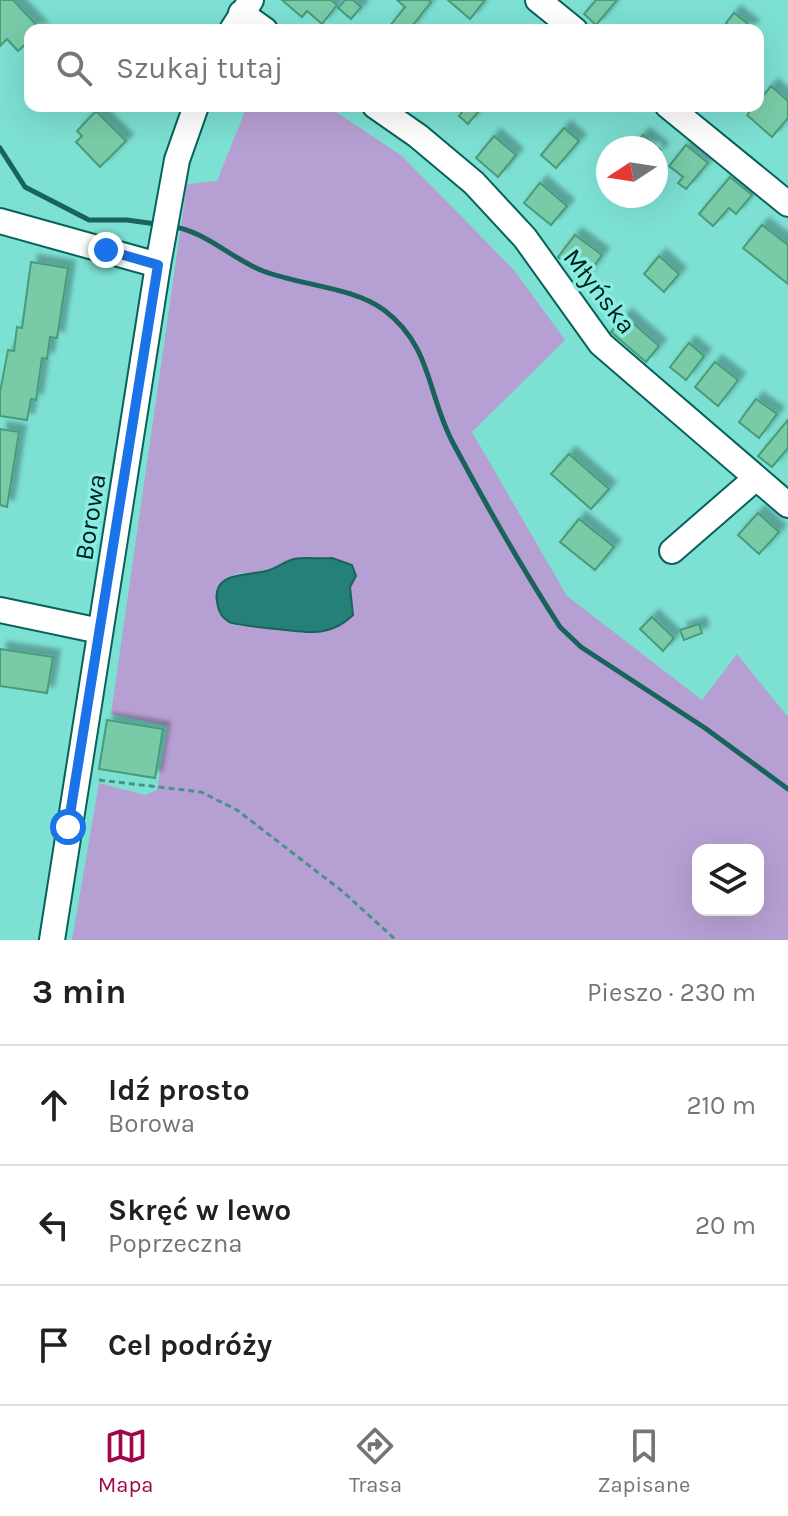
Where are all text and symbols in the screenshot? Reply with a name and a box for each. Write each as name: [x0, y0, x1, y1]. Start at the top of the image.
search box: [24, 24, 764, 112]
icon: search: [52, 46, 96, 90]
text: Szukaj tutaj: [116, 50, 283, 86]
north arrow: [596, 136, 668, 208]
route end: [88, 232, 124, 268]
street label: Młyńska: [557, 242, 643, 340]
street label: Borowa: [68, 472, 113, 563]
route start: [50, 809, 86, 845]
map controls: [692, 844, 764, 916]
button: layers: [692, 844, 764, 916]
text: 3 min: [32, 972, 126, 1012]
text: Pieszo · 230 m: [587, 977, 756, 1008]
text: Idź prosto: [108, 1072, 250, 1108]
icon: ahead: [32, 1083, 76, 1127]
text: 210 m: [686, 1090, 756, 1121]
text: Borowa: [108, 1108, 195, 1139]
text: Skręć w lewo: [108, 1192, 291, 1228]
icon: left: [32, 1203, 76, 1247]
text: 20 m: [695, 1210, 756, 1241]
text: Poprzeczna: [108, 1228, 243, 1259]
icon: arrive: [32, 1323, 76, 1367]
text: Cel podróży: [108, 1327, 272, 1363]
tab: Mapa: [98, 1424, 153, 1498]
tab: Trasa: [349, 1424, 402, 1498]
tab: Zapisane: [597, 1424, 690, 1498]

